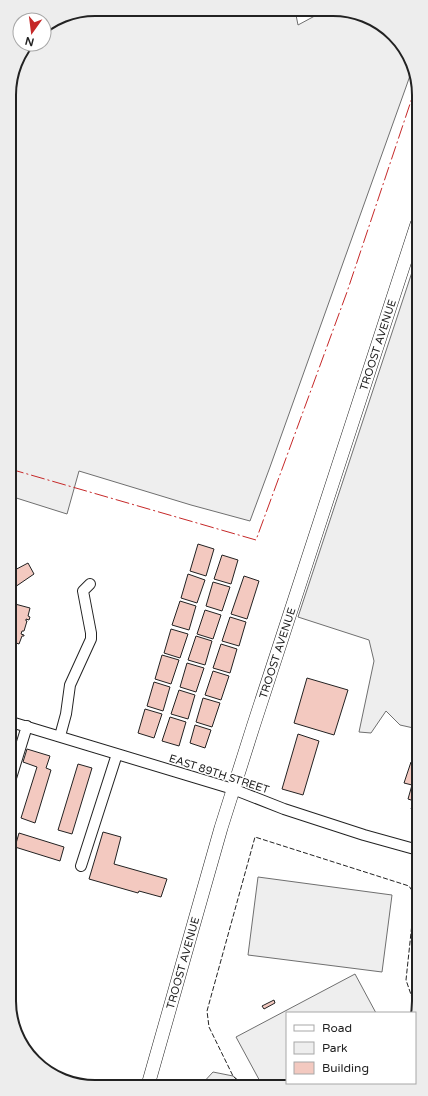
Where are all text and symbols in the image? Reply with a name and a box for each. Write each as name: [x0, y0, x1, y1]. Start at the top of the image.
north arrow: [12, 12, 52, 52]
text: N: [24, 34, 36, 49]
street label: TROOST AVENUE: [357, 298, 398, 392]
street label: TROOST AVENUE: [256, 606, 298, 700]
street label: EAST 89TH STREET: [167, 752, 271, 796]
street label: TROOST AVENUE: [163, 915, 202, 1010]
legend: [286, 1012, 416, 1084]
text: Road: [322, 1021, 352, 1035]
text: Park: [322, 1041, 348, 1055]
text: Building: [322, 1061, 369, 1075]

